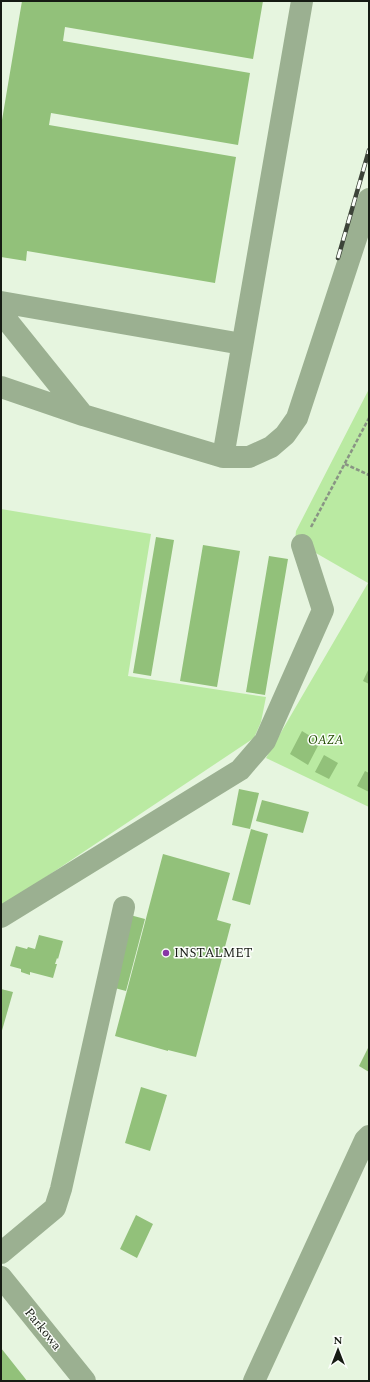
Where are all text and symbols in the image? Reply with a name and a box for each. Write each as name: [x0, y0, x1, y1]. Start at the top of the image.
park label: OAZA: [308, 730, 344, 750]
place label: INSTALMET: [174, 943, 253, 963]
marker: INSTALMET: [161, 948, 171, 958]
street label: Parkowa: [20, 1303, 67, 1355]
north arrow: [318, 1330, 358, 1370]
text: N: [334, 1332, 343, 1349]

